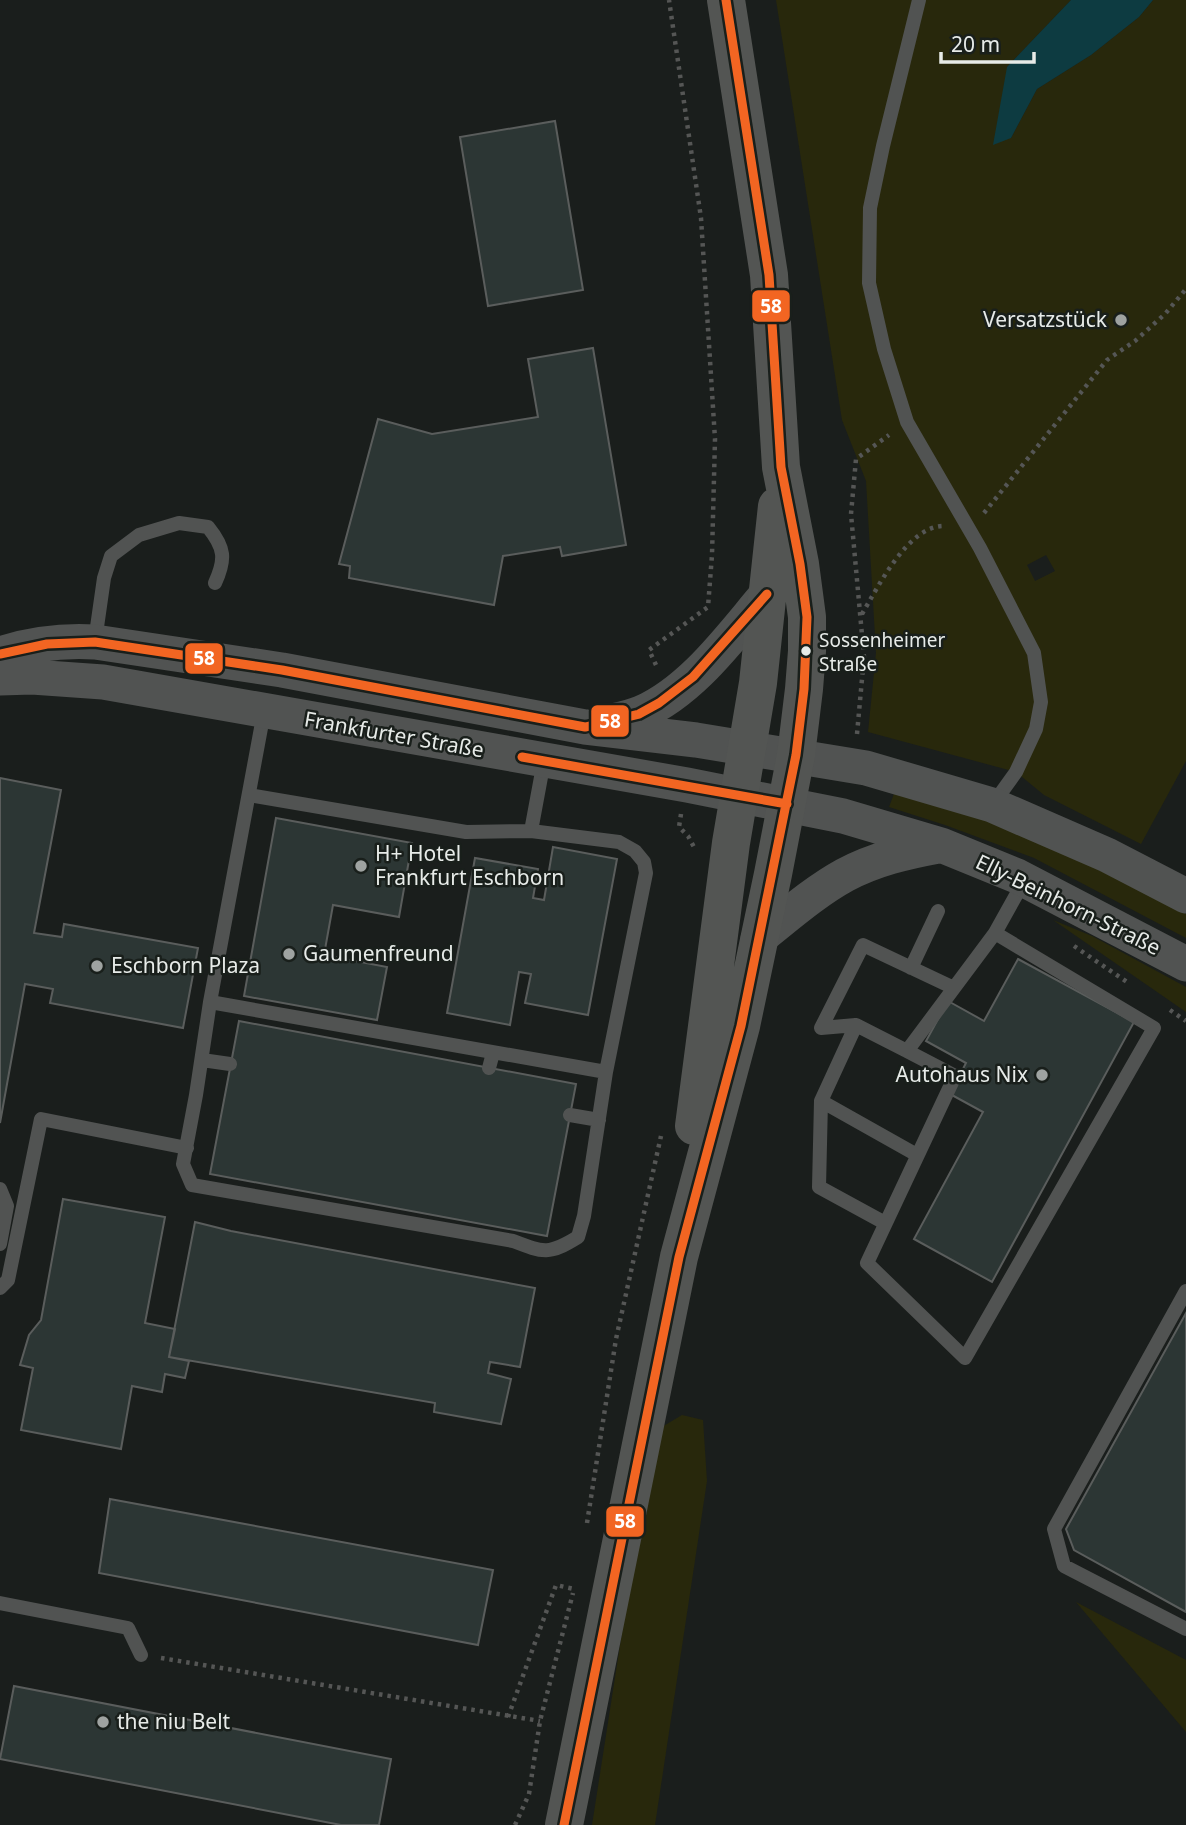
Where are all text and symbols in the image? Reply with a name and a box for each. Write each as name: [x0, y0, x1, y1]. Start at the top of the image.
scale bar: [941, 21, 1034, 65]
text: 20 m: [951, 30, 1000, 58]
line badge: 58: [751, 289, 791, 323]
text: 58: [760, 293, 782, 319]
place label: Versatzstück: [983, 305, 1108, 333]
marker: Versatzstück: [1113, 312, 1129, 328]
place label: Sossenheimer Straße: [819, 627, 945, 677]
line badge: 58: [184, 642, 224, 675]
marker: Sossenheimer Straße: [799, 644, 813, 658]
text: 58: [193, 645, 215, 671]
street label: Frankfurter Straße: [302, 704, 486, 764]
line badge: 58: [590, 704, 630, 738]
text: 58: [599, 708, 621, 734]
place label: H+ Hotel Frankfurt Eschborn: [375, 839, 564, 891]
street label: Elly-Beinhorn-Straße: [971, 847, 1165, 961]
marker: H+ Hotel Frankfurt Eschborn: [353, 858, 369, 874]
place label: Gaumenfreund: [303, 939, 454, 967]
marker: Gaumenfreund: [281, 946, 297, 962]
place label: Eschborn Plaza: [111, 951, 260, 979]
marker: Eschborn Plaza: [89, 958, 105, 974]
place label: Autohaus Nix: [896, 1060, 1028, 1088]
marker: Autohaus Nix: [1034, 1067, 1050, 1083]
line badge: 58: [605, 1505, 645, 1538]
text: 58: [614, 1508, 636, 1534]
place label: the niu Belt: [117, 1707, 231, 1735]
marker: the niu Belt: [95, 1714, 111, 1730]

